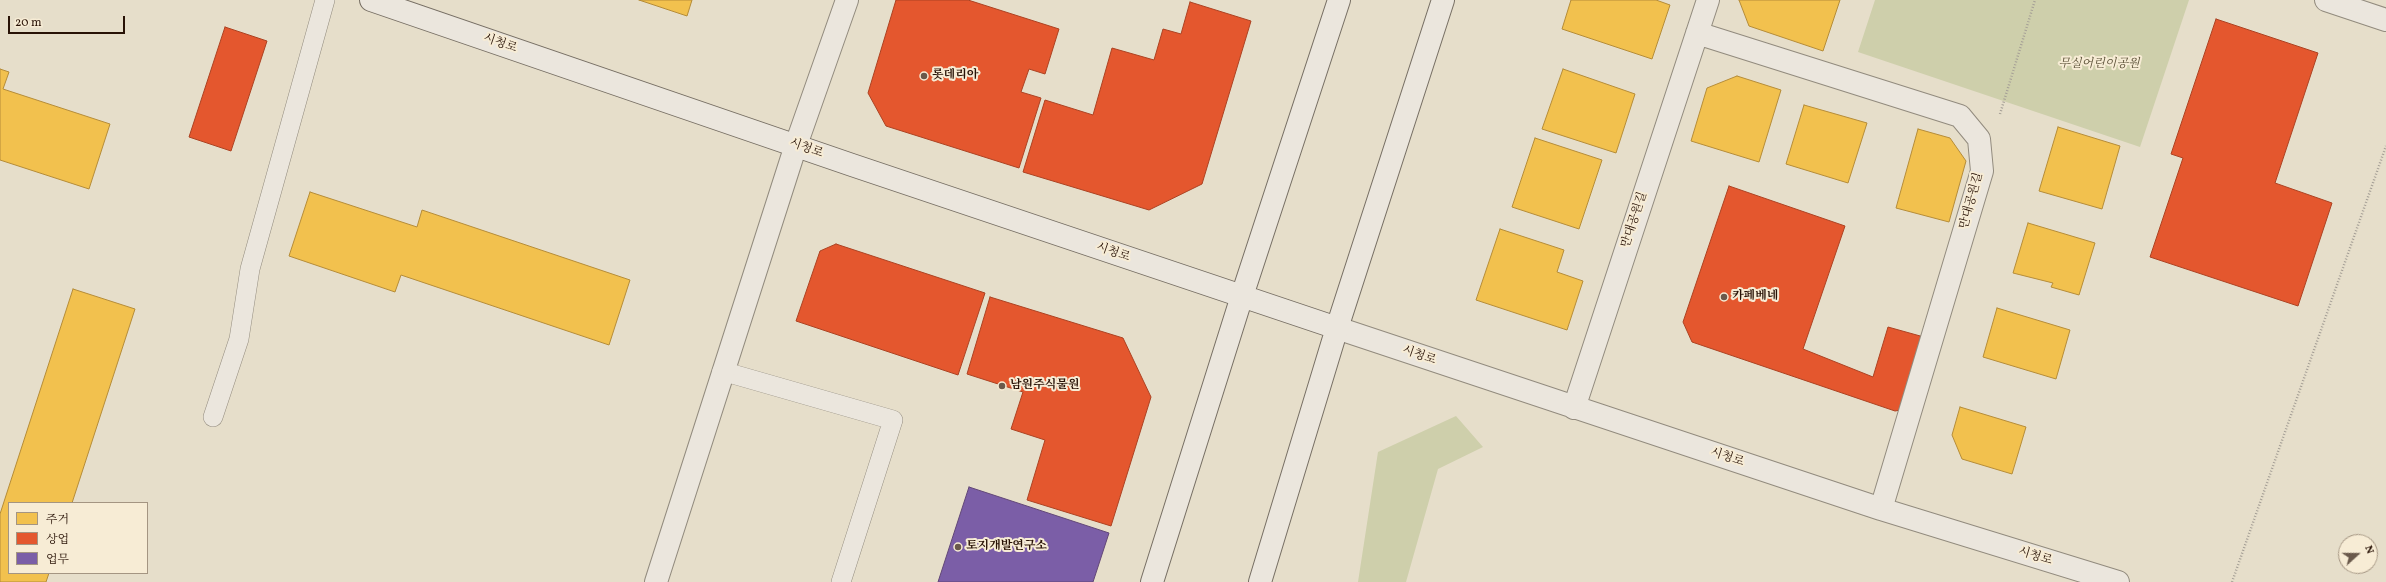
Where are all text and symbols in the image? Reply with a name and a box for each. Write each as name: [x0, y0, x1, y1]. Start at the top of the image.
scale bar: [10, 8, 127, 34]
text: 20 m: [15, 15, 42, 31]
street label: 시청로: [481, 32, 519, 56]
park label: 무실어린이공원: [2058, 58, 2140, 72]
place label: 롯데리아: [932, 69, 978, 83]
marker: 롯데리아: [919, 71, 929, 81]
street label: 시청로: [787, 136, 825, 162]
street label: 만대공원길: [1958, 171, 1986, 231]
street label: 만대공원길: [1619, 190, 1651, 250]
street label: 시청로: [1094, 241, 1132, 265]
place label: 카페베네: [1732, 290, 1778, 304]
marker: 카페베네: [1719, 292, 1729, 302]
street label: 시청로: [1400, 344, 1438, 368]
place label: 남원주식물원: [1010, 379, 1080, 393]
marker: 남원주식물원: [997, 381, 1007, 391]
street label: 시청로: [1708, 446, 1746, 470]
legend: [8, 502, 148, 574]
text: 주거: [46, 512, 69, 528]
text: 상업: [46, 532, 69, 548]
north arrow: [2338, 534, 2378, 574]
place label: 토지개발연구소: [966, 540, 1047, 554]
marker: 토지개발연구소: [953, 542, 963, 552]
text: N: [2360, 543, 2377, 556]
street label: 시청로: [2016, 545, 2054, 569]
text: 업무: [46, 552, 69, 568]

